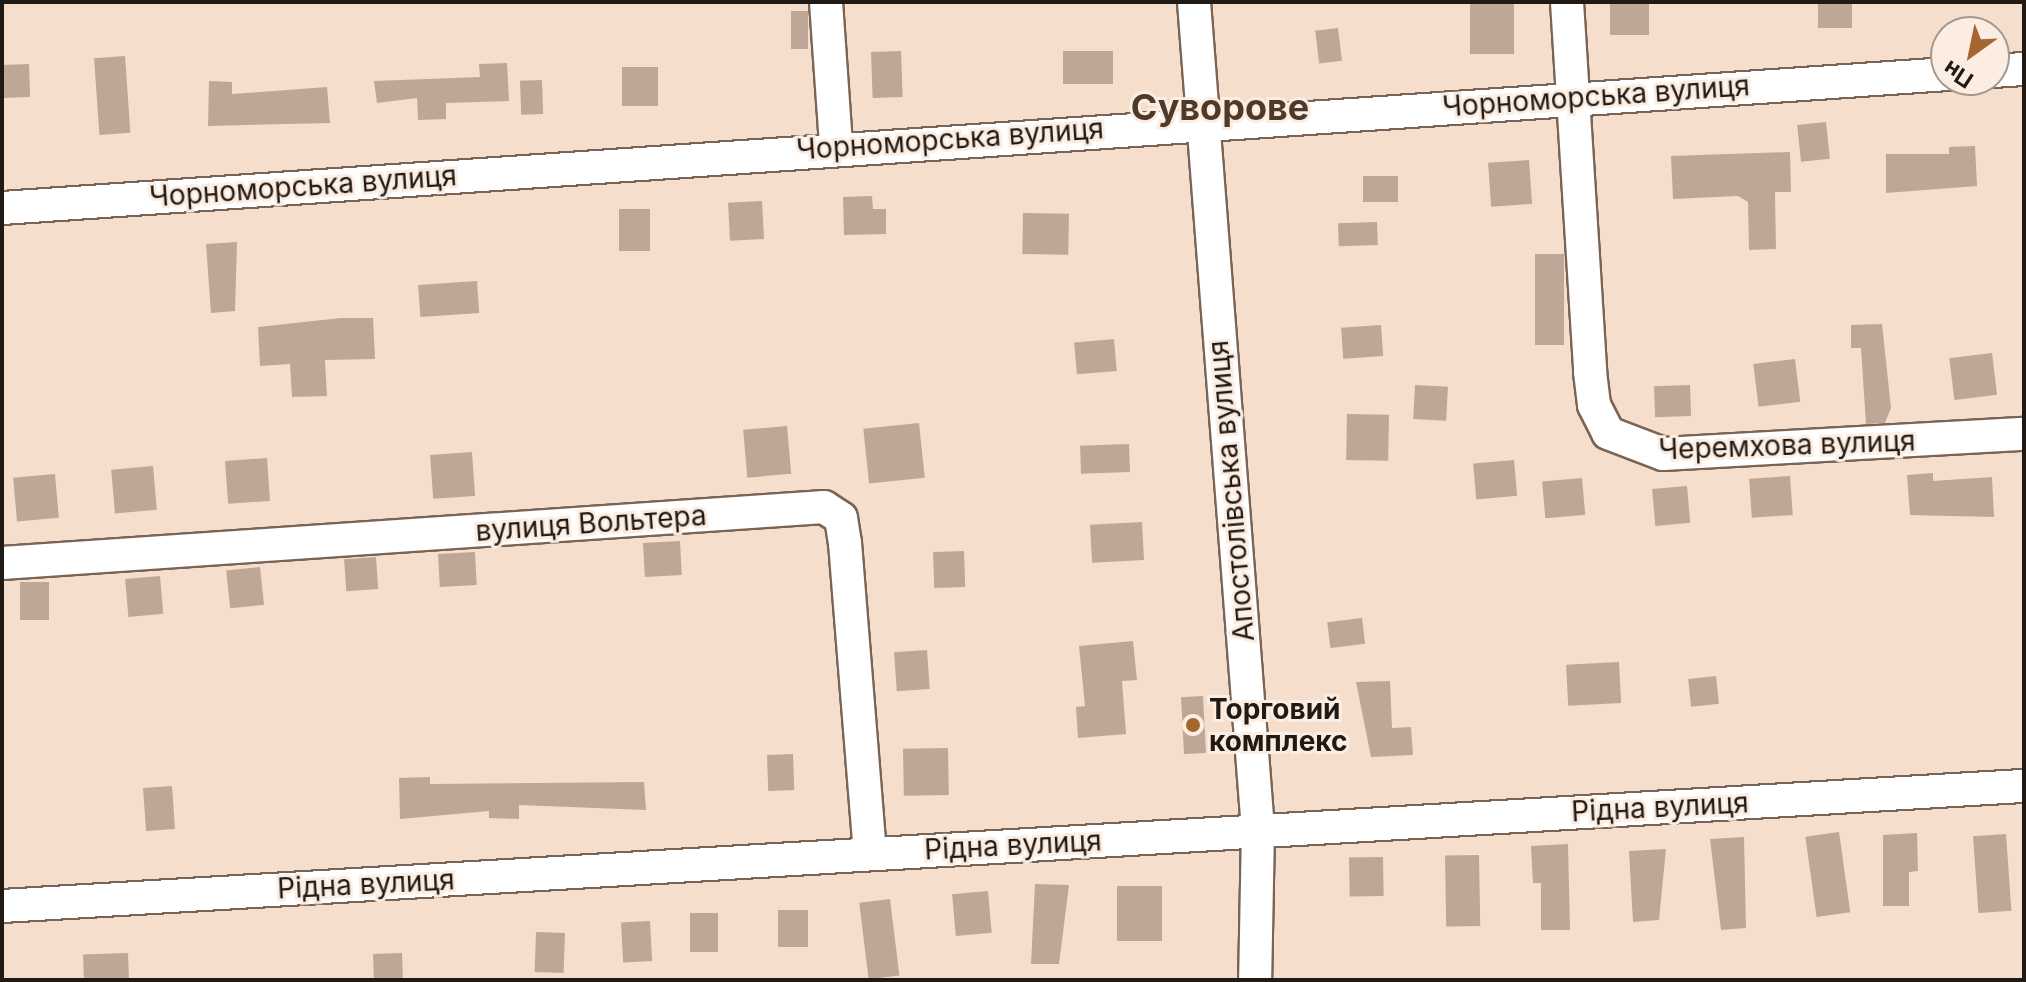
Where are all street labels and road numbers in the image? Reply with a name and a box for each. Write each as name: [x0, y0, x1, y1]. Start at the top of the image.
street label: Чорноморська вулиця: [1441, 68, 1751, 124]
street label: Чорноморська вулиця: [795, 111, 1105, 167]
street label: Чорноморська вулиця: [148, 158, 458, 214]
street label: Апостолівська вулиця: [1201, 339, 1261, 643]
street label: Черемхова вулиця: [1658, 424, 1916, 466]
street label: вулиця Вольтера: [474, 498, 708, 548]
street label: Рідна вулиця: [1570, 786, 1750, 828]
street label: Рідна вулиця: [923, 824, 1103, 866]
street label: Рідна вулиця: [276, 863, 456, 905]

